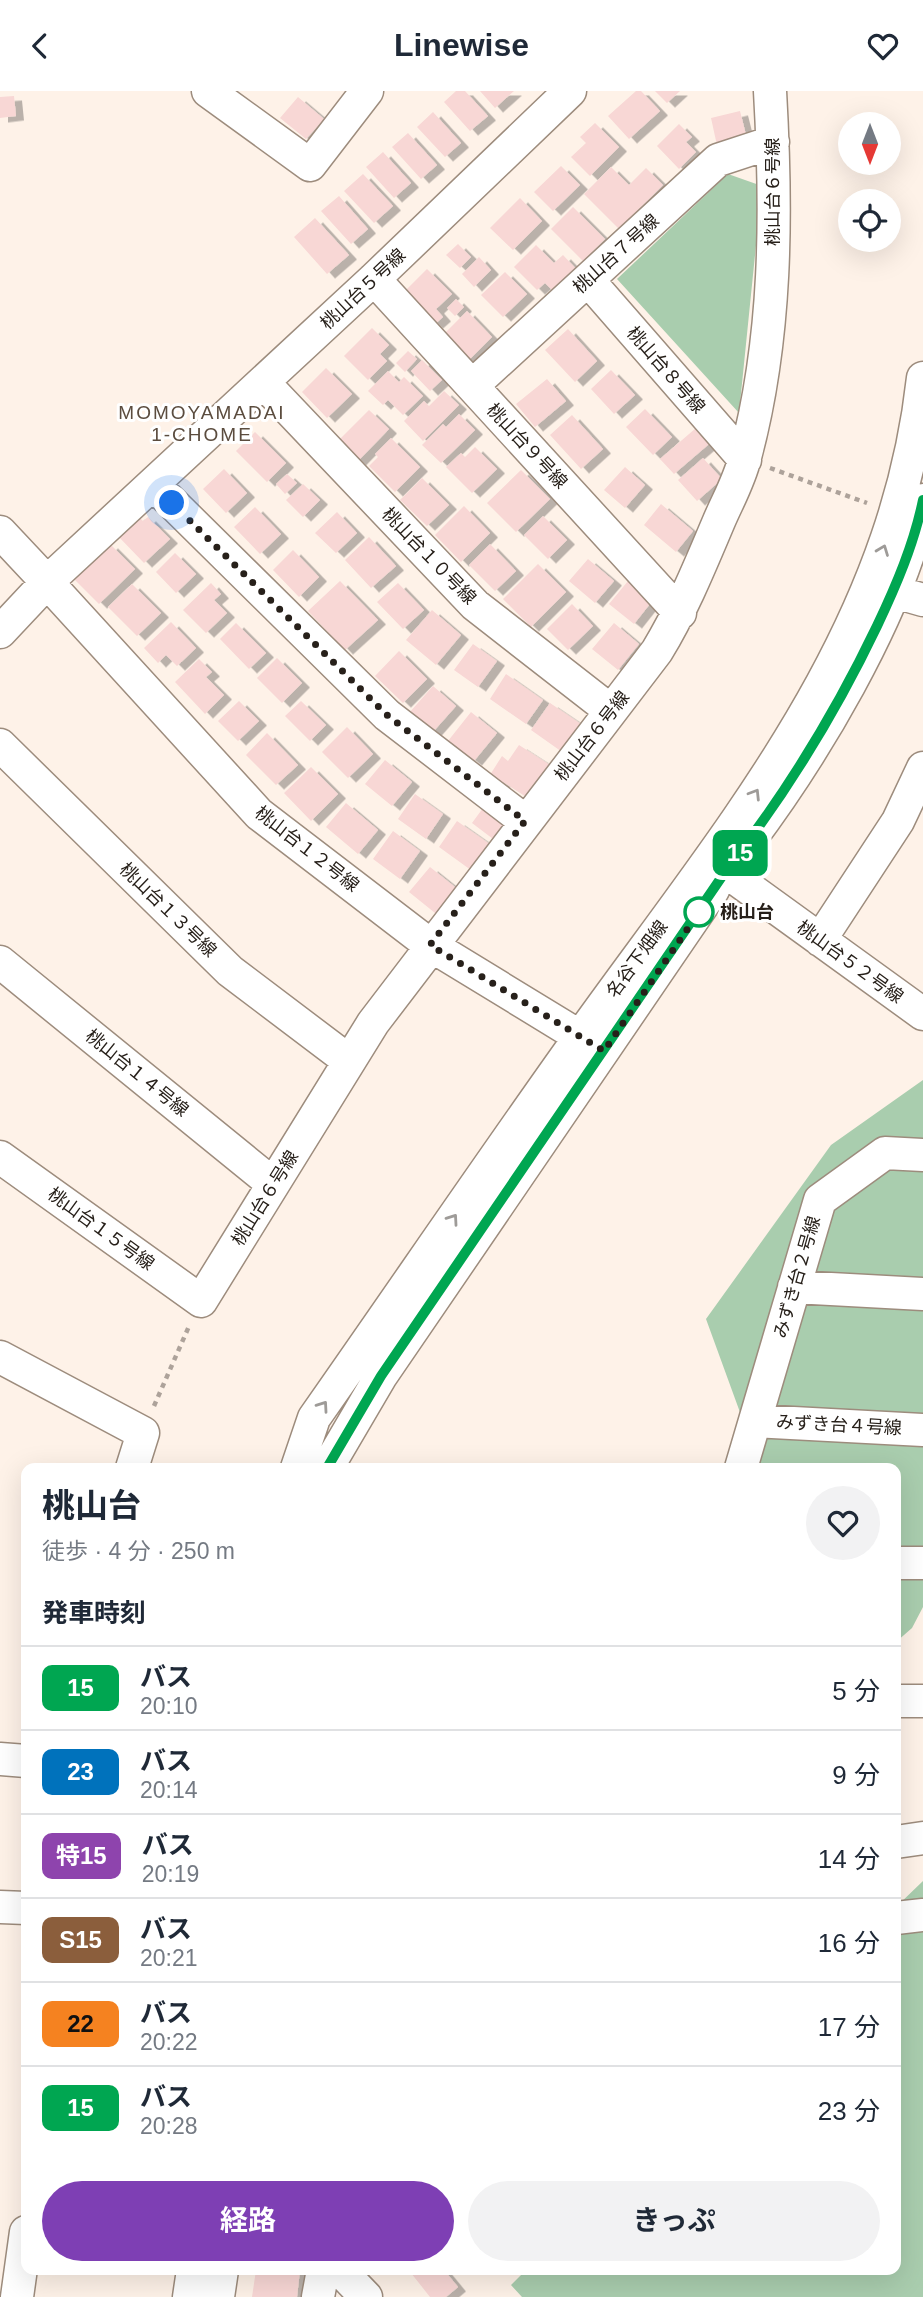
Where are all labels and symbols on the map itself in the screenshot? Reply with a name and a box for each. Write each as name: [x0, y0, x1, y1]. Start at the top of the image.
north arrow: [838, 112, 901, 175]
street label: 桃山台６号線: [763, 138, 783, 246]
street label: 桃山台７号線: [569, 210, 663, 298]
street label: 桃山台５号線: [317, 245, 409, 333]
street label: 桃山台８号線: [623, 323, 709, 417]
street label: 桃山台９号線: [483, 400, 571, 492]
district label: MOMOYAMADAI 1-CHOME: [118, 402, 286, 445]
your location: [154, 485, 189, 520]
street label: 桃山台１０号線: [378, 504, 480, 608]
one-way arrow: [875, 545, 889, 557]
street label: 桃山台６号線: [551, 687, 633, 785]
one-way arrow: [747, 789, 760, 802]
street label: 桃山台１２号線: [251, 802, 363, 896]
line badge: 15: [708, 830, 772, 876]
street label: 桃山台１３号線: [116, 859, 220, 961]
marker: 桃山台: [684, 897, 714, 927]
place label: 桃山台: [720, 902, 774, 922]
street label: 名谷下畑線: [602, 917, 672, 1001]
street label: 桃山台５２号線: [793, 917, 907, 1007]
street label: 桃山台１４号線: [82, 1026, 192, 1120]
street label: 桃山台６号線: [228, 1147, 302, 1249]
street label: 桃山台１５号線: [44, 1184, 158, 1274]
one-way arrow: [445, 1214, 457, 1227]
street label: みずき台２号線: [770, 1214, 824, 1340]
one-way arrow: [315, 1401, 327, 1414]
street label: みずき台４号線: [776, 1412, 902, 1438]

